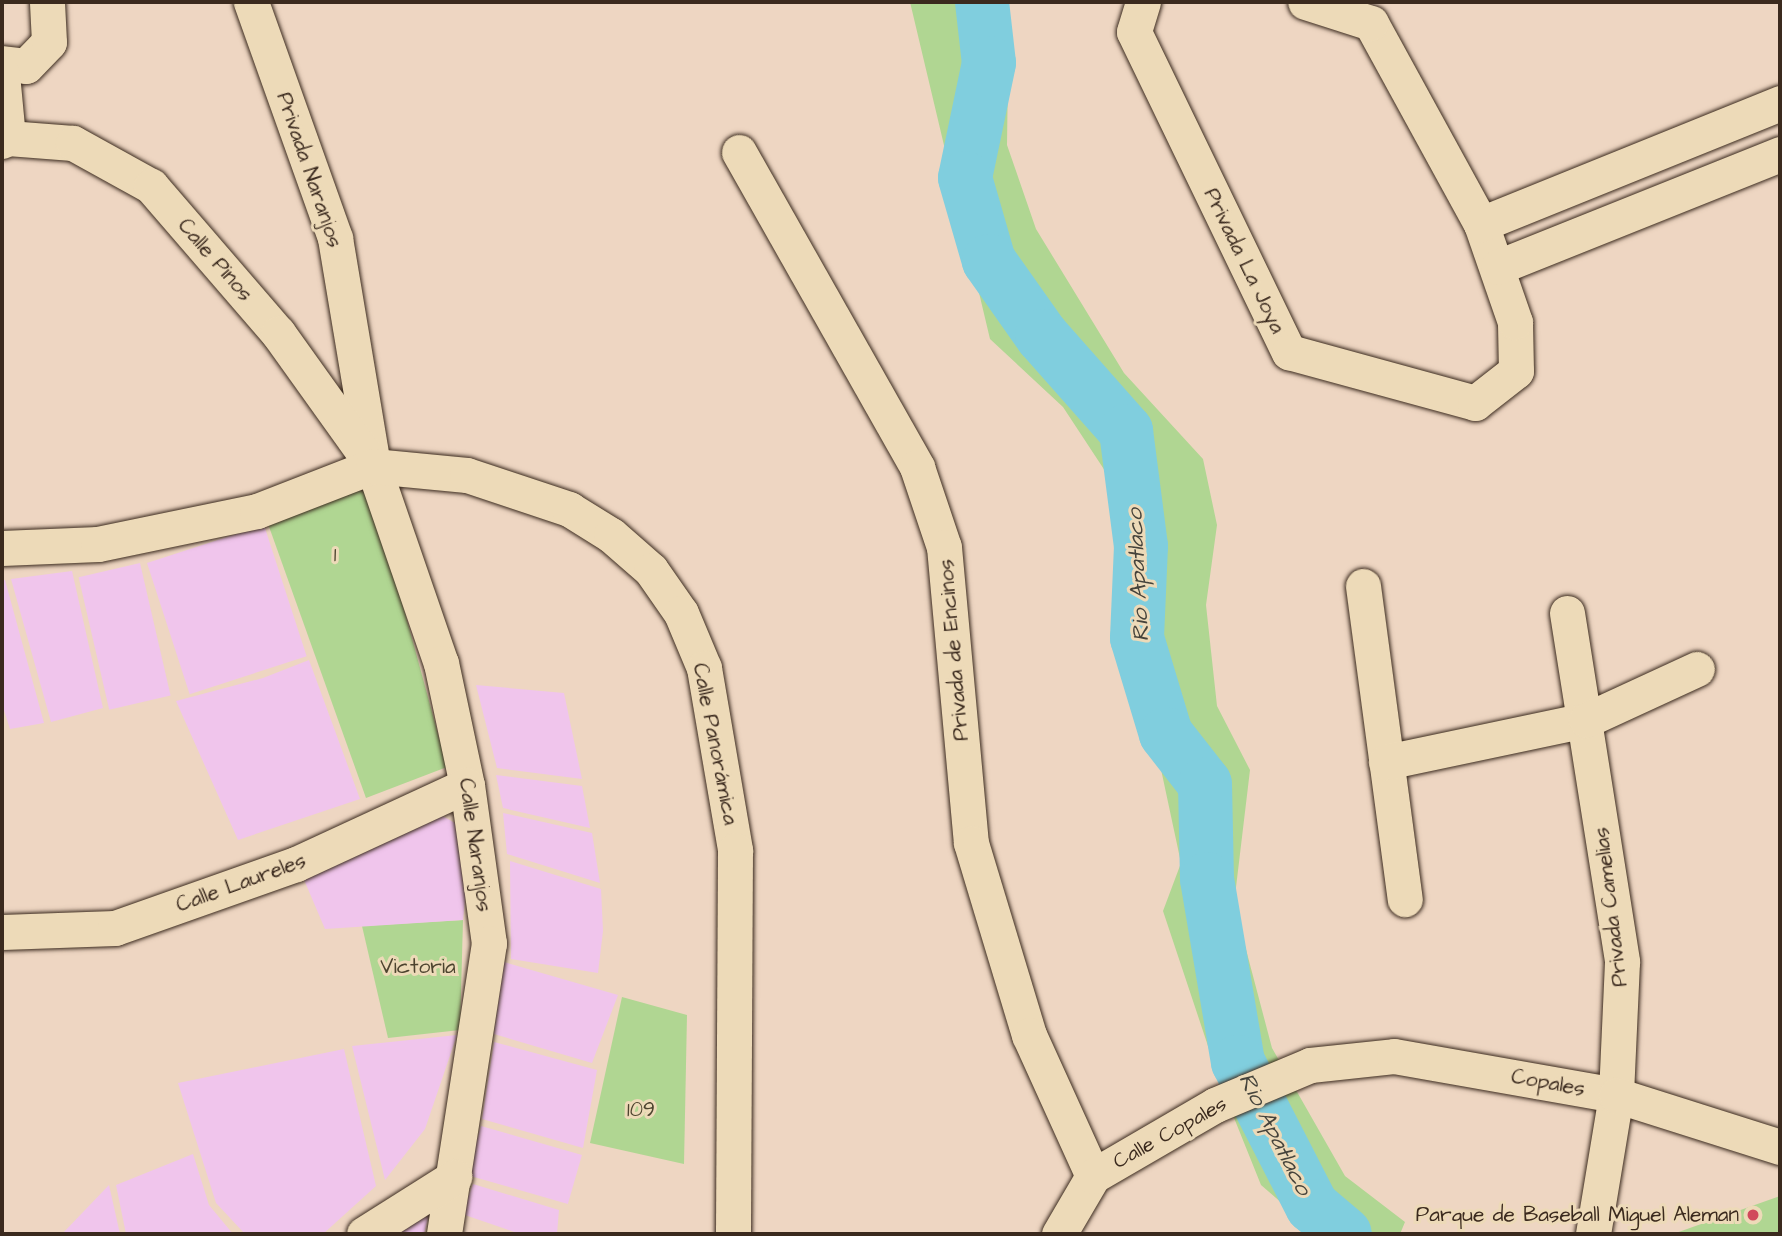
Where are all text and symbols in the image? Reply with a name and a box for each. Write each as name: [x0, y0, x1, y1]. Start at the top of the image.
street label: Privada Naranjos: [271, 89, 347, 251]
street label: Privada La Joya: [1198, 184, 1290, 338]
street label: Calle Pinos: [172, 213, 258, 307]
water label: Rio Apatlaco: [1121, 508, 1155, 642]
park label: 1: [334, 542, 336, 568]
street label: Privada de Encinos: [934, 558, 974, 742]
street label: Calle Panorámica: [687, 661, 743, 827]
street label: Calle Naranjos: [453, 777, 497, 913]
street label: Privada Camelias: [1589, 826, 1633, 988]
street label: Calle Laureles: [173, 848, 309, 918]
park label: Victoria: [380, 954, 456, 980]
street label: Copales: [1509, 1064, 1587, 1102]
water label: Rio Apatlaco: [1232, 1068, 1318, 1200]
street label: Calle Copales: [1109, 1091, 1231, 1175]
park label: 109: [627, 1097, 655, 1123]
place label: Parque de Baseball Miguel Aleman: [1416, 1202, 1739, 1228]
marker: Parque de Baseball Miguel Aleman: [1745, 1207, 1761, 1223]

